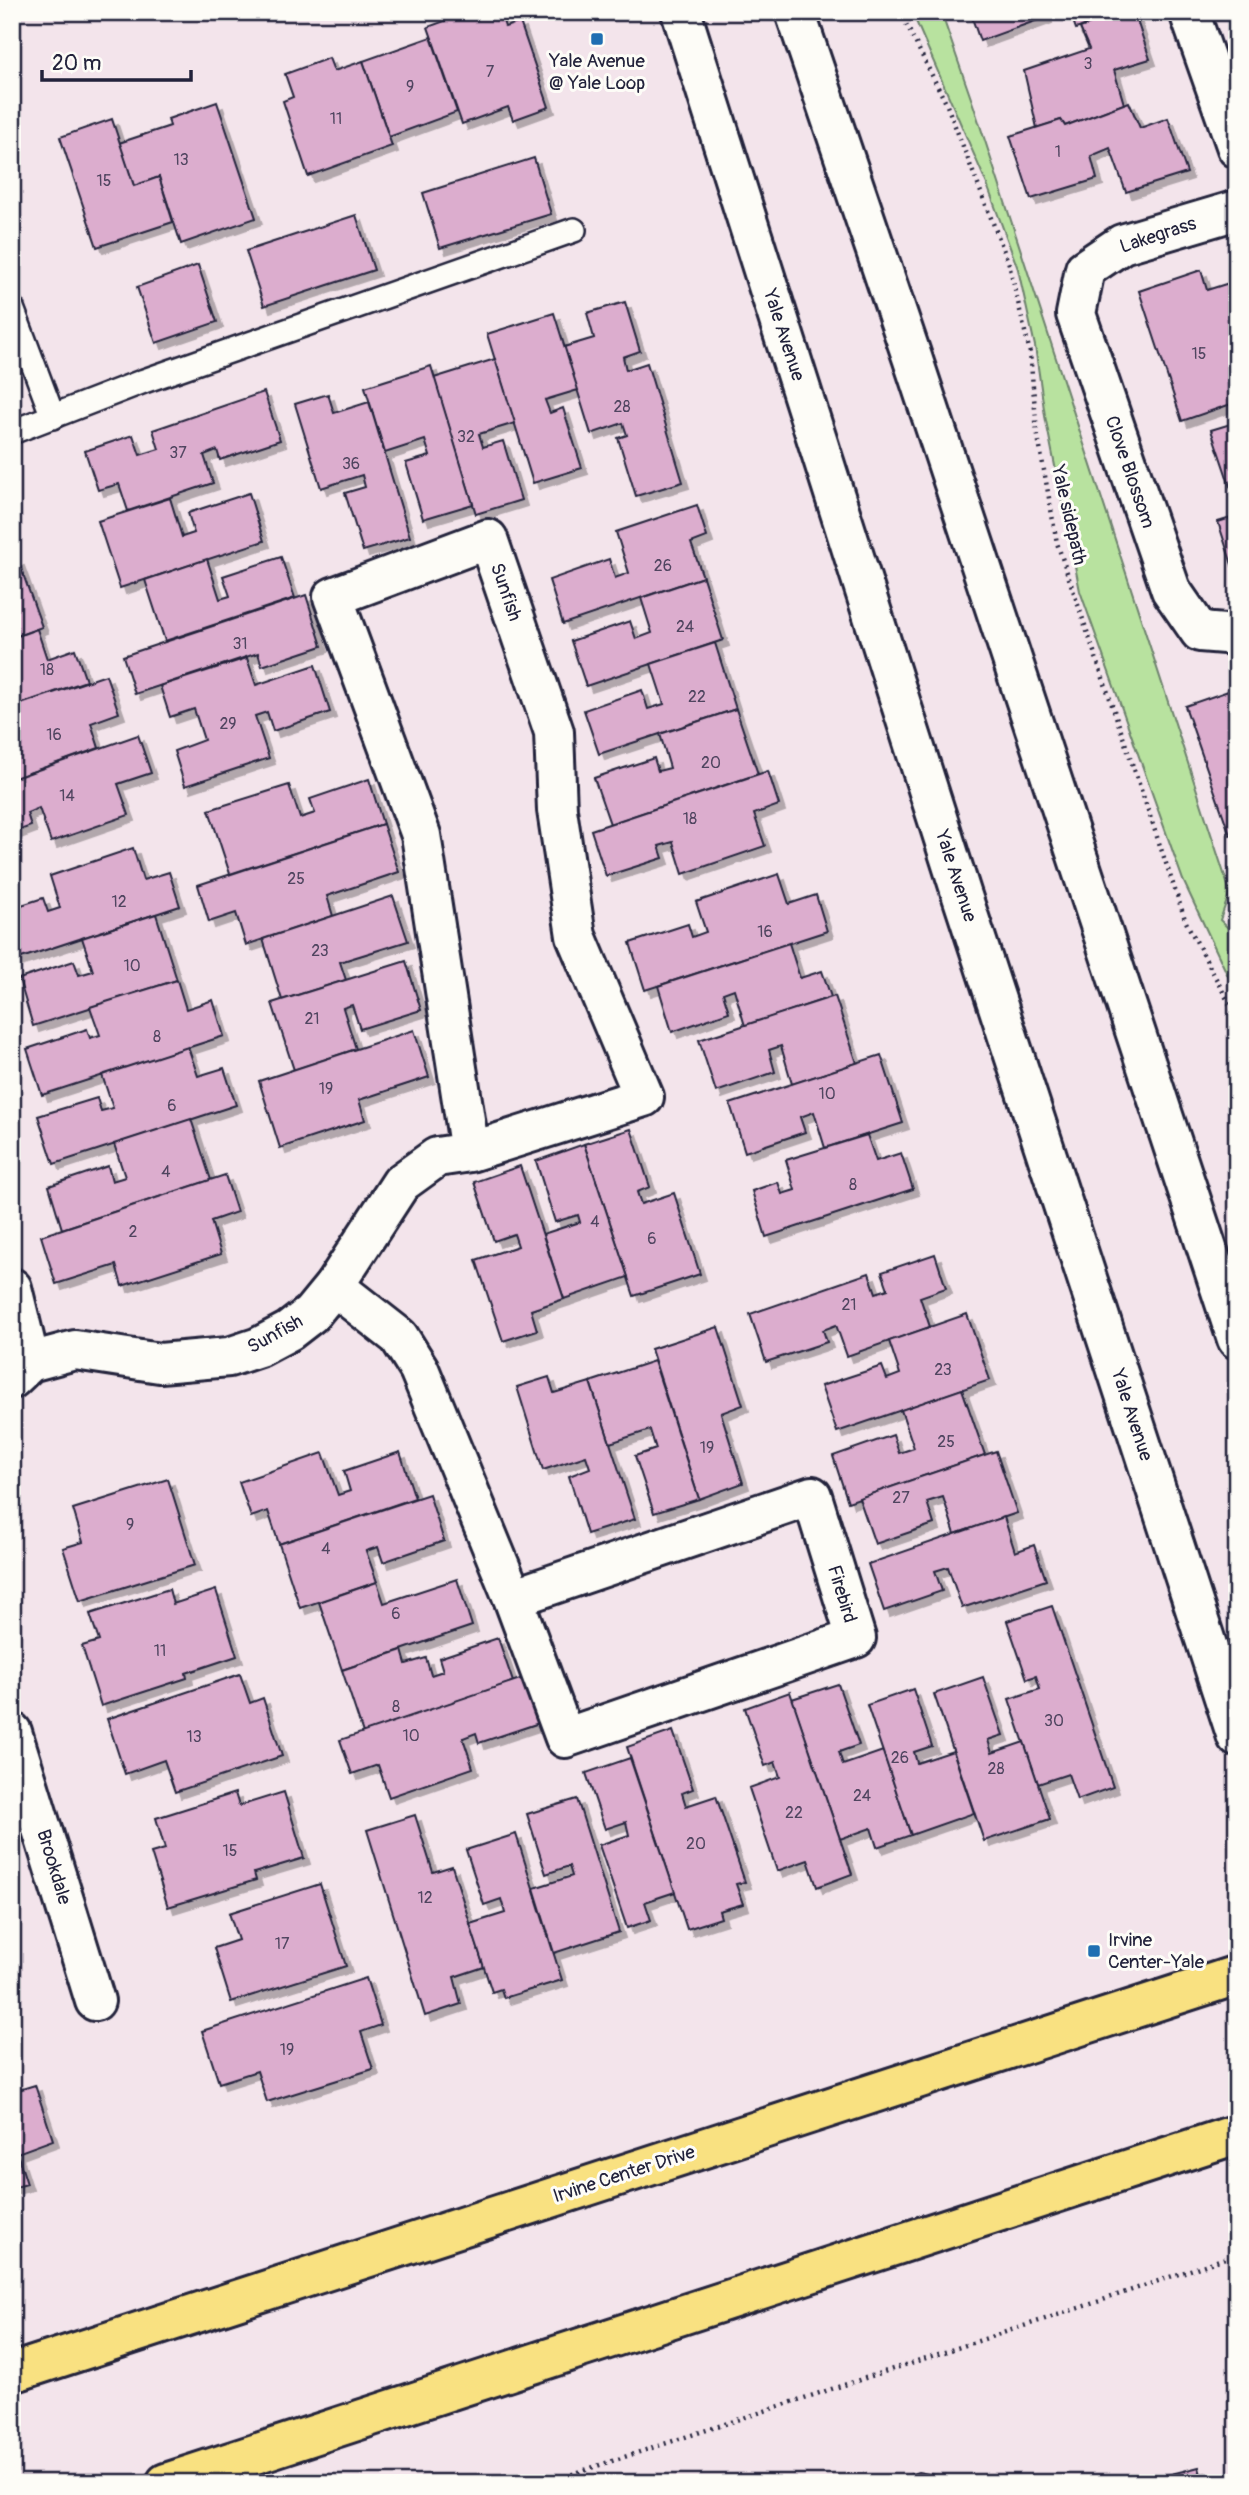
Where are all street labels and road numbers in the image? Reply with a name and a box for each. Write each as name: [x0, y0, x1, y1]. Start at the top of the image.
street label: Lakegrass: [1117, 211, 1200, 259]
street label: Yale Avenue: [758, 285, 810, 385]
street label: Clove Blossom: [1100, 413, 1161, 532]
street label: Yale sidepath: [1046, 462, 1092, 567]
street label: Sunfish: [485, 560, 527, 624]
street label: Yale Avenue: [930, 826, 982, 926]
street label: Sunfish: [243, 1309, 307, 1359]
street label: Yale Avenue: [1106, 1365, 1158, 1465]
street label: Firebird: [822, 1562, 862, 1626]
street label: Brookdale: [31, 1826, 77, 1908]
street label: Irvine Center Drive: [550, 2140, 699, 2208]

